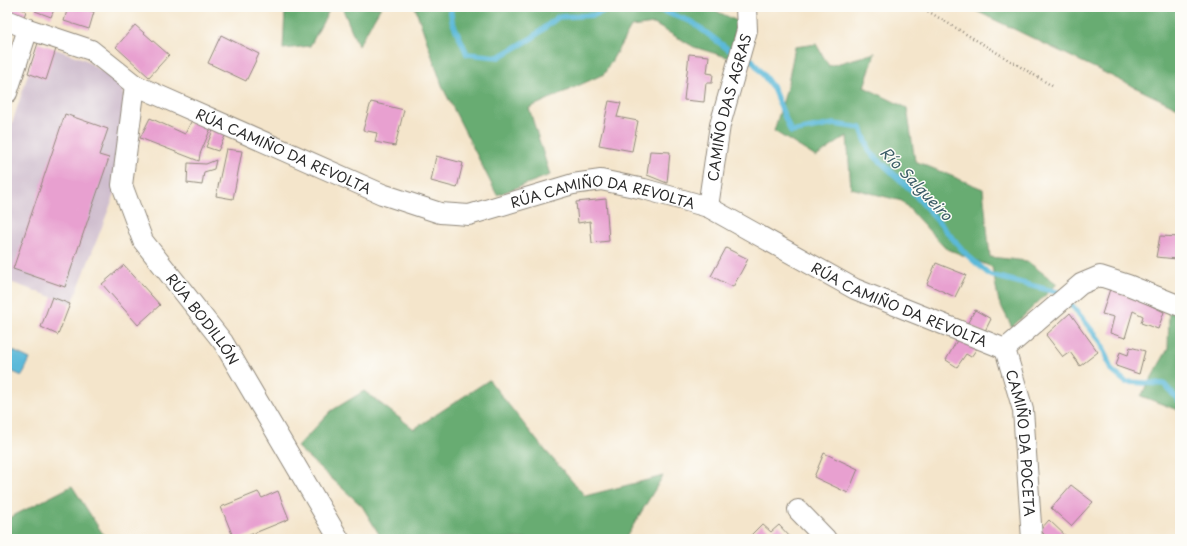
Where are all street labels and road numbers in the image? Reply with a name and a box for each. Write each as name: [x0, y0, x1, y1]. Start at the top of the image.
street label: CAMIÑO DAS AGRAS: [701, 31, 756, 183]
street label: RÚA CAMIÑO DA REVOLTA: [193, 103, 375, 199]
street label: RÚA CAMIÑO DA REVOLTA: [508, 197, 698, 213]
street label: RÚA CAMIÑO DA REVOLTA: [808, 256, 991, 352]
street label: RÚA BODILLÓN: [162, 268, 245, 368]
street label: CAMIÑO DA POCETA: [1001, 367, 1041, 518]

